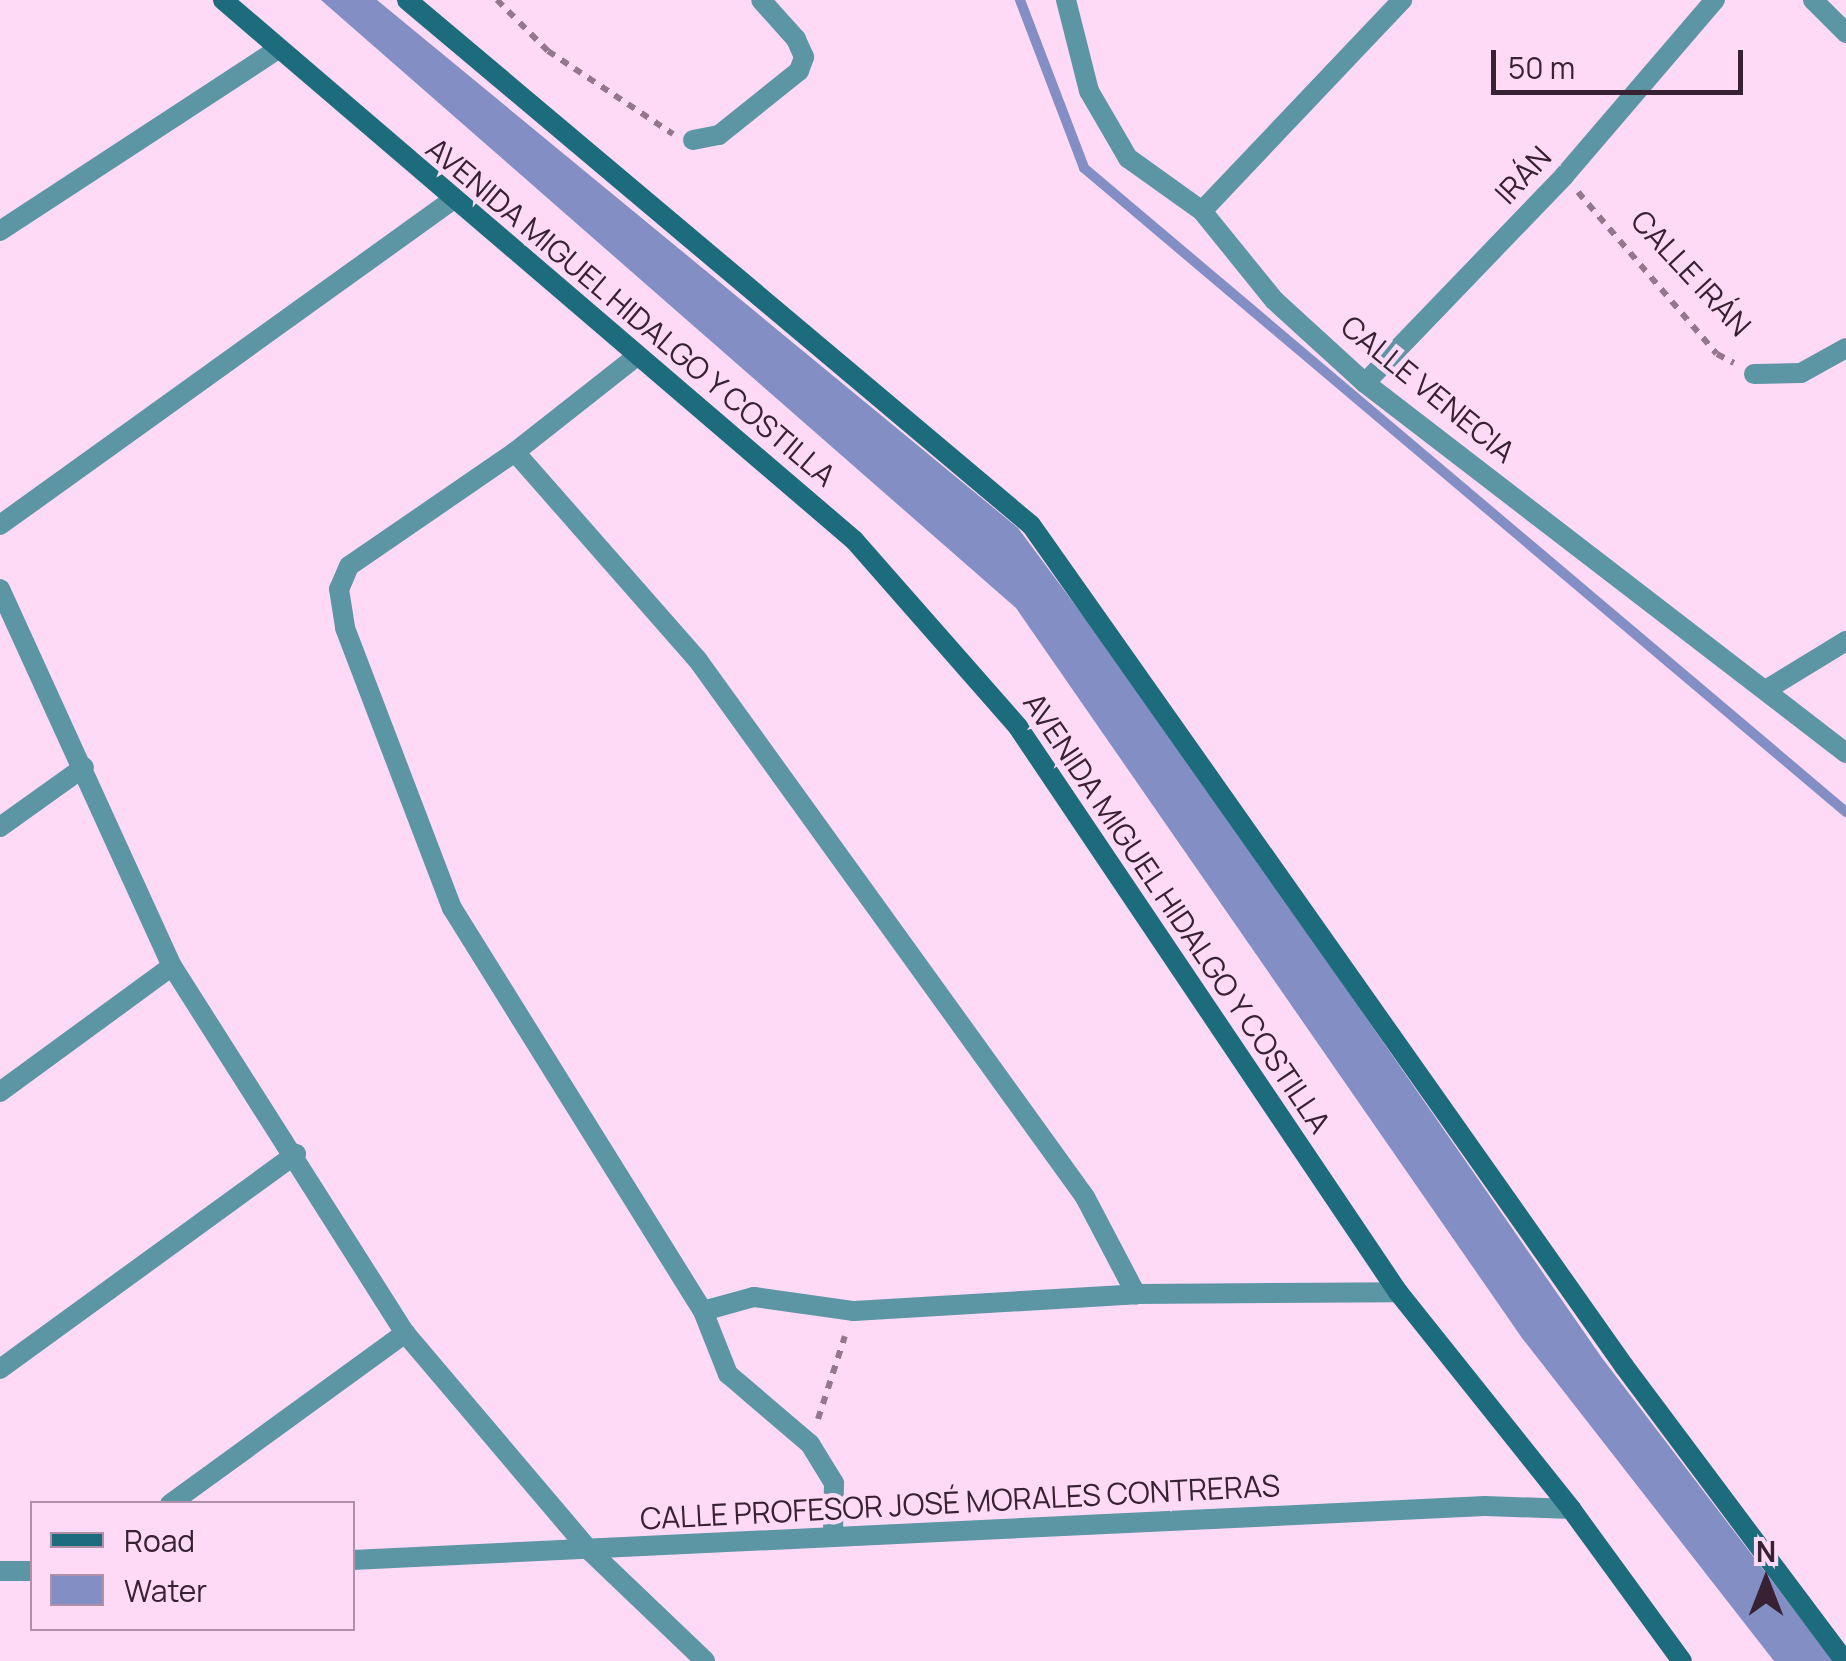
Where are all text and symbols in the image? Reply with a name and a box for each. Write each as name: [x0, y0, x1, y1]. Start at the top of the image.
scale bar: [1496, 30, 1748, 92]
text: 50 m: [1508, 47, 1575, 88]
street label: AVENIDA MIGUEL HIDALGO Y COSTILLA: [418, 129, 844, 495]
street label: IRÁN: [1488, 139, 1558, 211]
street label: CALLE IRÁN: [1624, 203, 1758, 343]
street label: CALLE VENECIA: [1334, 308, 1522, 470]
street label: AVENIDA MIGUEL HIDALGO Y COSTILLA: [1015, 685, 1339, 1141]
street label: CALLE PROFESOR JOSÉ MORALES CONTRERAS: [639, 1467, 1281, 1537]
legend: [30, 1501, 355, 1631]
text: Road: [124, 1520, 195, 1561]
north arrow: [1716, 1531, 1816, 1631]
text: N: [1756, 1532, 1776, 1570]
text: Water: [124, 1570, 207, 1611]

